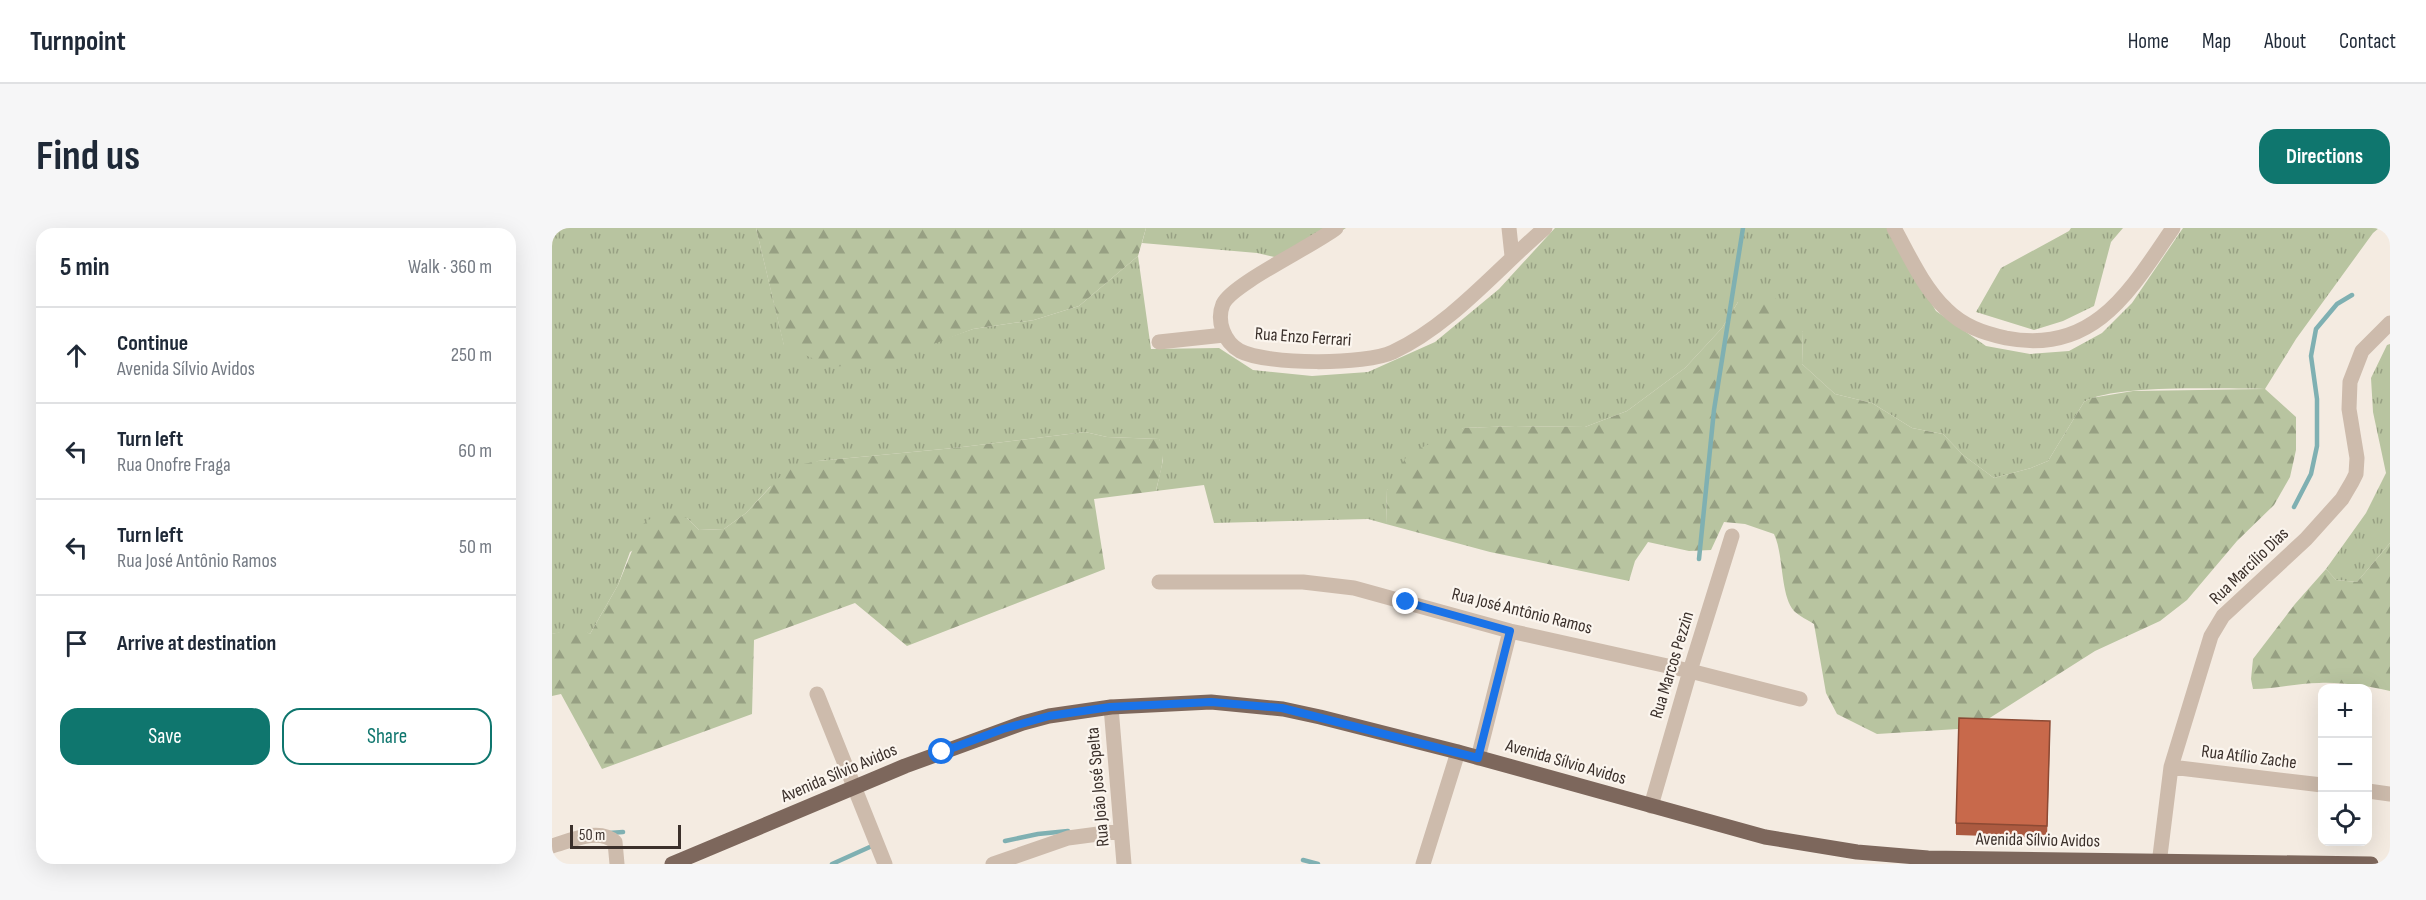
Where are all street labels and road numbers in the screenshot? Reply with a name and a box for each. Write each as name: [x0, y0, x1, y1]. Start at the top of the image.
street label: Rua Enzo Ferrari: [1254, 323, 1352, 351]
street label: Rua Marcílio Dias: [2205, 523, 2293, 609]
street label: Rua José Antônio Ramos: [1450, 583, 1594, 639]
street label: Rua Marcos Pezzin: [1646, 609, 1698, 721]
street label: Rua João José Spelta: [1082, 726, 1114, 848]
street label: Avenida Sílvio Avidos: [1502, 735, 1629, 789]
street label: Avenida Sílvio Avidos: [777, 739, 900, 807]
street label: Rua Atílio Zache: [2200, 741, 2298, 773]
street label: Avenida Sílvio Avidos: [1975, 828, 2100, 852]

